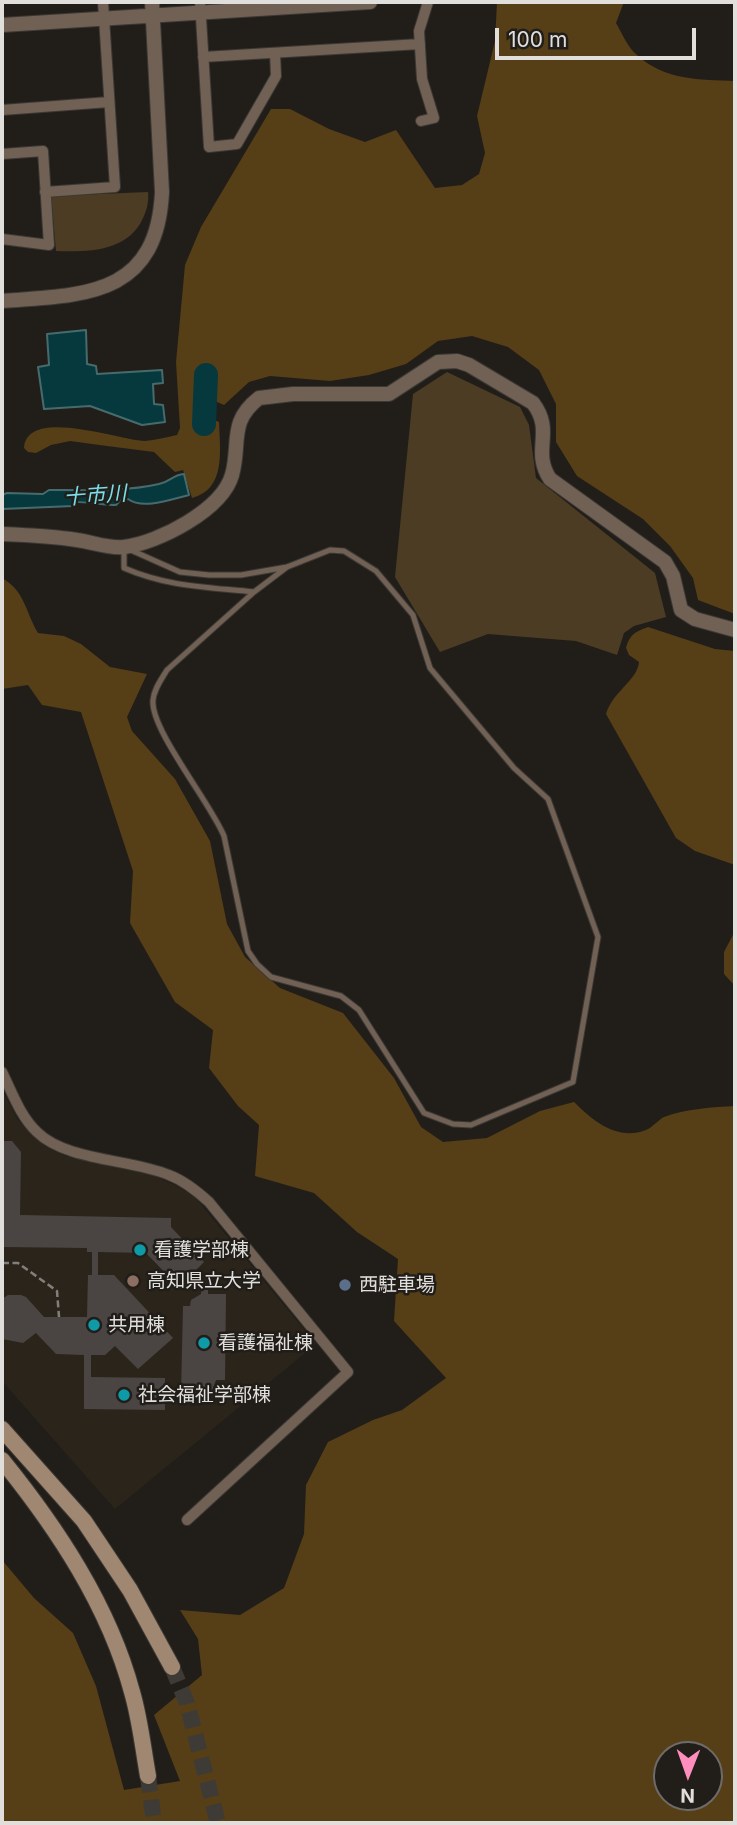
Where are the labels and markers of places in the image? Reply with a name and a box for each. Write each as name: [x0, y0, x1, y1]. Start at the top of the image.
place label: 看護学部棟: [154, 1239, 249, 1261]
marker: 看護学部棟: [132, 1242, 148, 1258]
place label: 高知県立大学: [147, 1270, 261, 1292]
marker: 高知県立大学: [125, 1273, 141, 1289]
place label: 西駐車場: [359, 1274, 435, 1296]
marker: 西駐車場: [337, 1277, 353, 1293]
place label: 共用棟: [108, 1314, 165, 1336]
marker: 共用棟: [86, 1317, 102, 1333]
place label: 看護福祉棟: [218, 1332, 313, 1354]
marker: 看護福祉棟: [196, 1335, 212, 1351]
place label: 社会福祉学部棟: [138, 1384, 271, 1406]
marker: 社会福祉学部棟: [116, 1387, 132, 1403]

